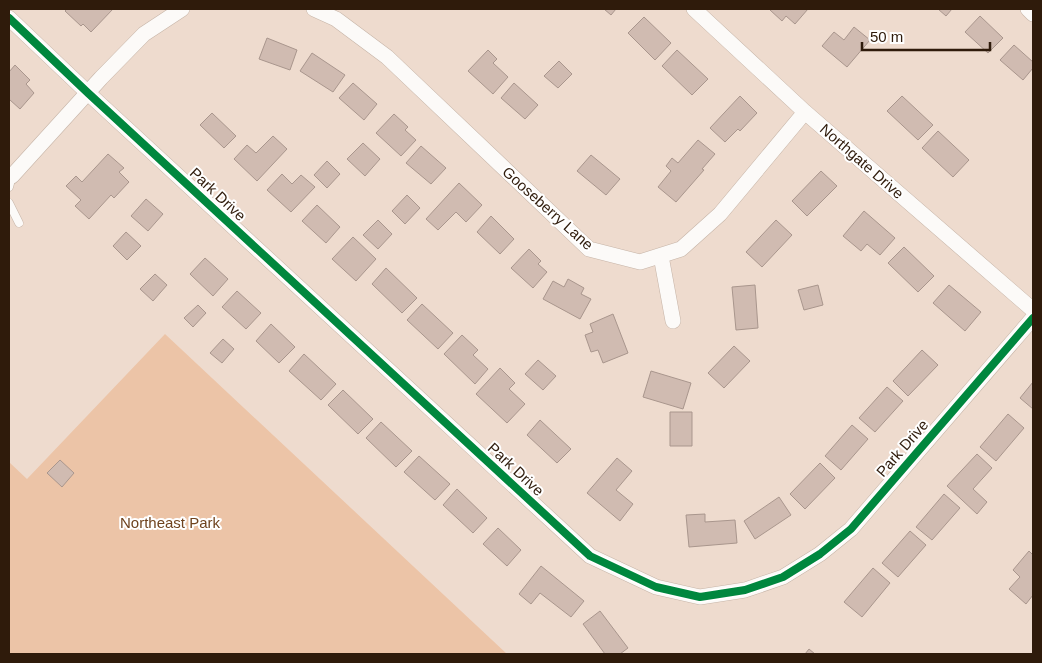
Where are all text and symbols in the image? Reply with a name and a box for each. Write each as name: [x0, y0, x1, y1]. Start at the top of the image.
scale bar: [862, 20, 990, 52]
text: 50 m: [870, 28, 903, 45]
street label: Northgate Drive: [817, 120, 907, 202]
street label: Gooseberry Lane: [499, 163, 597, 253]
street label: Park Drive: [187, 164, 249, 224]
street label: Park Drive: [873, 416, 931, 480]
street label: Park Drive: [485, 439, 547, 499]
park label: Northeast Park: [120, 514, 221, 531]

